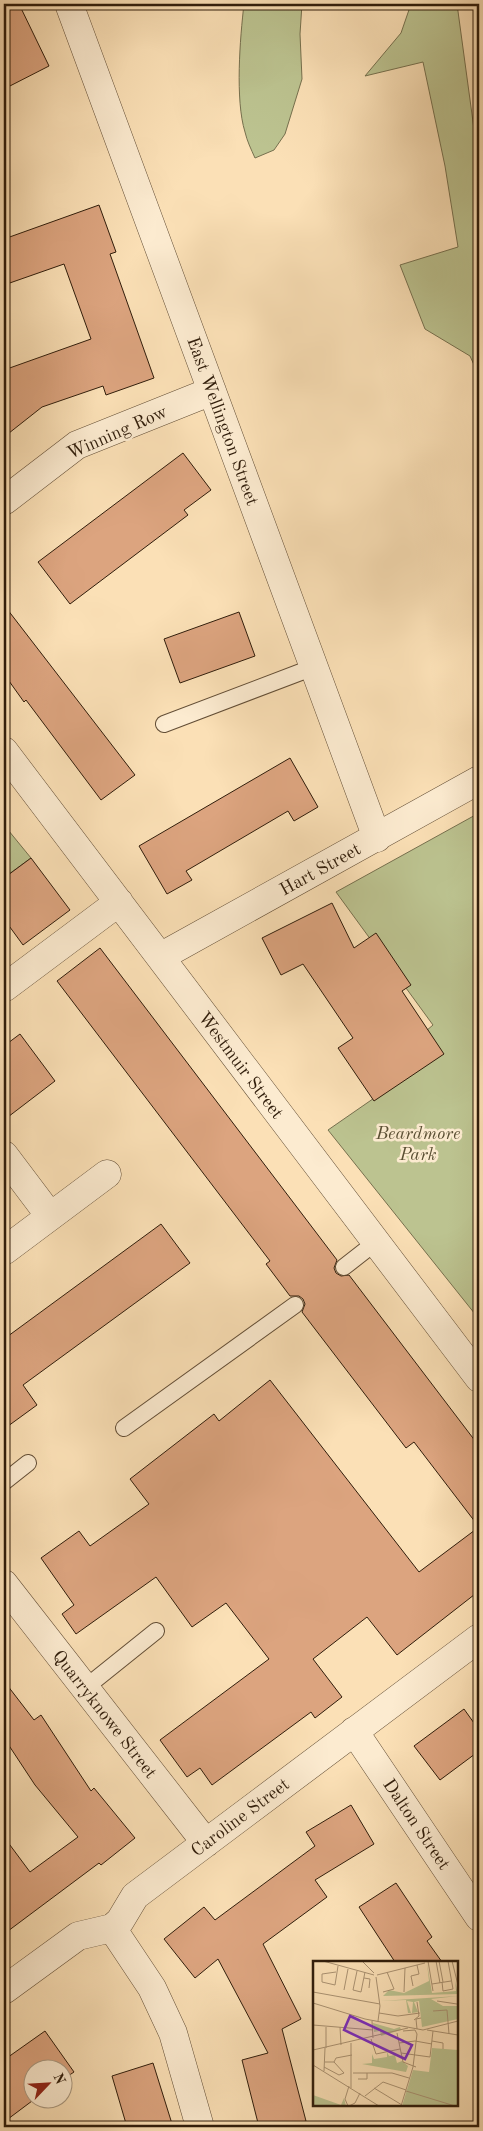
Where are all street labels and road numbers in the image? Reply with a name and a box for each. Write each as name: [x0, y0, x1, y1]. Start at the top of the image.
street label: East Wellington Street: [183, 335, 261, 508]
street label: Winning Row: [65, 403, 170, 463]
street label: Hart Street: [277, 840, 364, 899]
street label: Westmuir Street: [194, 1009, 286, 1122]
street label: Quarryknowe Street: [49, 1647, 160, 1782]
street label: Caroline Street: [188, 1775, 293, 1860]
street label: Dalton Street: [379, 1776, 453, 1873]

